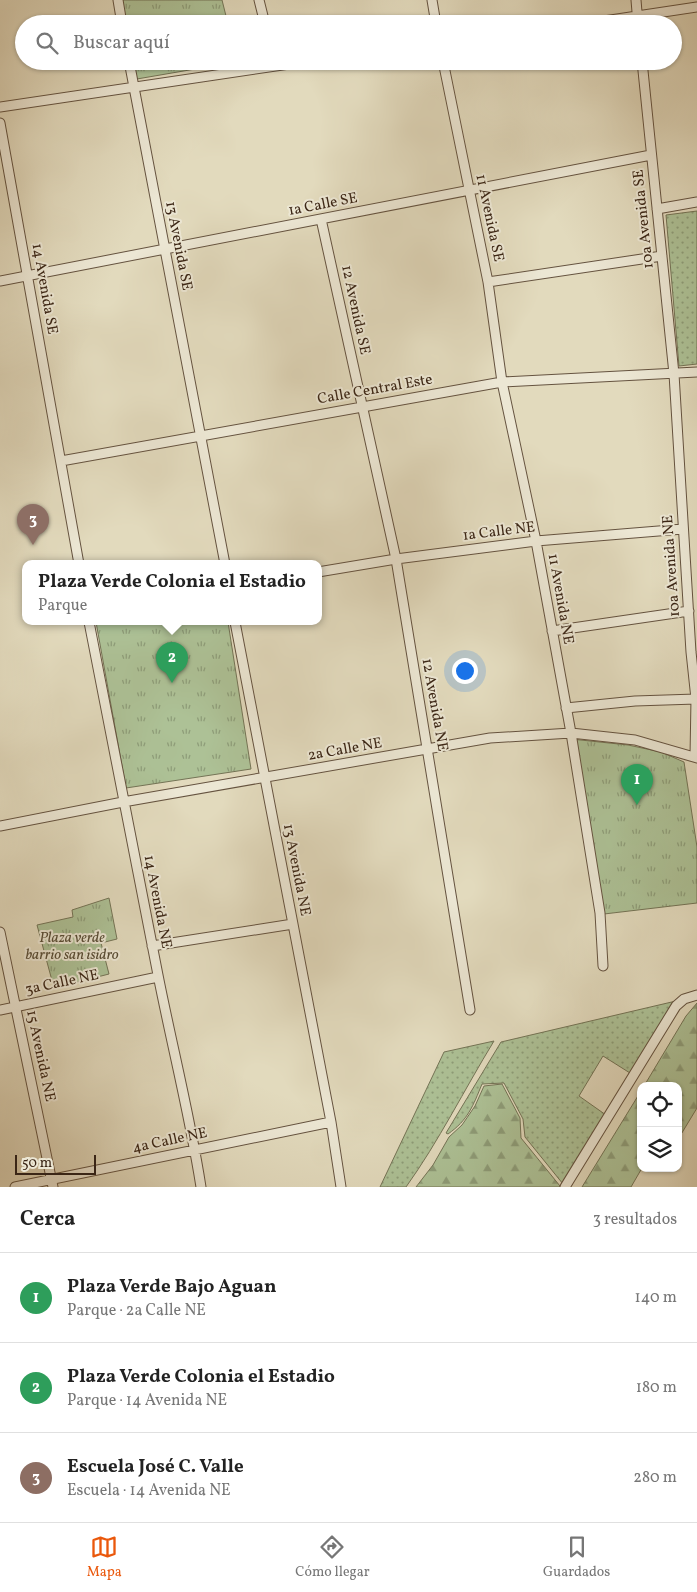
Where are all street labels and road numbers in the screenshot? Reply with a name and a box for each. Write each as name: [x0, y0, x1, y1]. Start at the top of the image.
street label: 10a Avenida SE: [628, 168, 660, 270]
street label: 11 Avenida SE: [469, 172, 509, 264]
street label: 1a Calle SE: [287, 188, 359, 222]
street label: 13 Avenida SE: [159, 199, 197, 293]
street label: 14 Avenida SE: [26, 242, 62, 336]
street label: 12 Avenida SE: [335, 263, 375, 357]
street label: Calle Central Este: [316, 370, 434, 410]
street label: 10a Avenida NE: [658, 514, 686, 618]
street label: 1a Calle NE: [462, 517, 536, 547]
street label: 11 Avenida NE: [542, 552, 578, 646]
street label: 12 Avenida NE: [416, 657, 452, 753]
street label: 2a Calle NE: [306, 733, 384, 767]
street label: 13 Avenida NE: [277, 822, 315, 918]
street label: 14 Avenida NE: [138, 853, 176, 951]
street label: 3a Calle NE: [23, 965, 101, 1001]
street label: 15 Avenida NE: [20, 1008, 60, 1104]
street label: 4a Calle NE: [131, 1123, 209, 1159]

